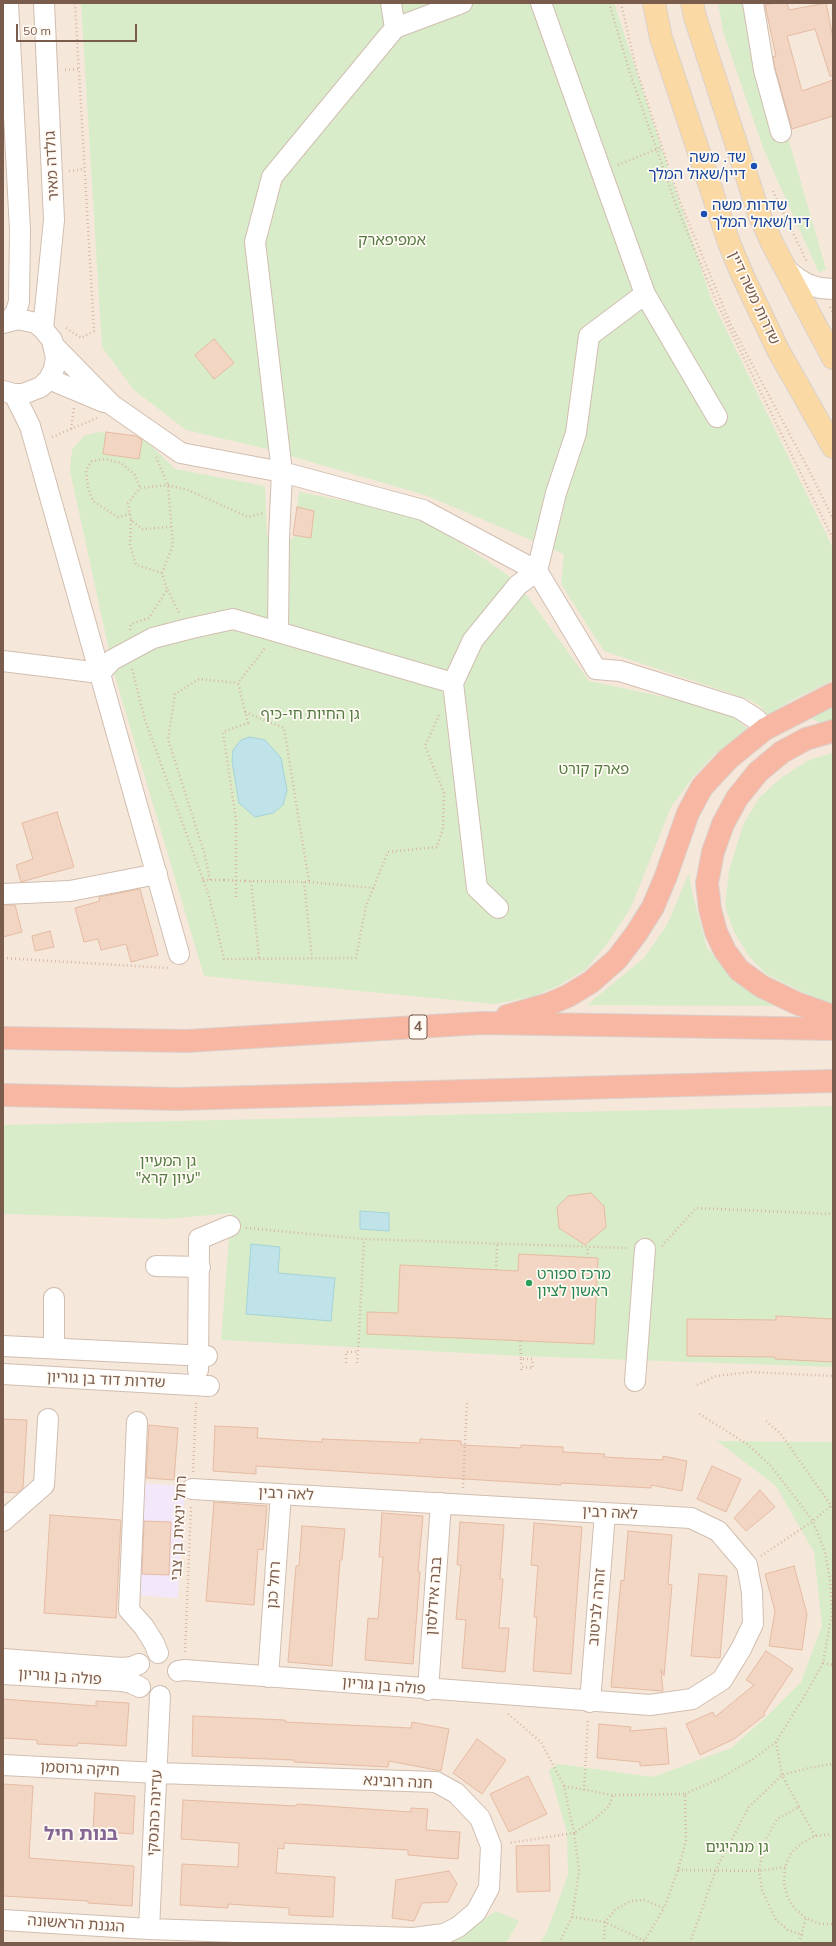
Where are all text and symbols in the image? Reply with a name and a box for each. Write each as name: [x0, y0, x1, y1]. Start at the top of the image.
scale bar: [18, 16, 139, 42]
text: 50 m: [23, 23, 51, 38]
street label: גולדה מאיר: [41, 130, 63, 202]
place label: שד. משה דיין/שאול המלך: [648, 148, 746, 183]
marker: שד. משה דיין/שאול המלך: [749, 161, 759, 171]
place label: שדרות משה דיין/שאול המלך: [712, 196, 810, 231]
marker: שדרות משה דיין/שאול המלך: [699, 209, 709, 219]
park label: אמפיפארק: [358, 231, 426, 249]
street label: שדרות משה דיין: [724, 248, 784, 348]
park label: גן החיות חי-כיף: [260, 705, 360, 723]
park label: פארק קורט: [559, 760, 629, 778]
road number: 4: [409, 1015, 427, 1039]
park label: גן המעיין "עיון קרא": [135, 1152, 201, 1187]
place label: מרכז ספורט ראשון לציון: [537, 1265, 611, 1300]
marker: מרכז ספורט ראשון לציון: [524, 1278, 534, 1288]
street label: שדרות דוד בן גוריון: [46, 1368, 166, 1392]
street label: רחל ינאית בן צבי: [167, 1475, 191, 1581]
street label: לאה רבין: [258, 1484, 314, 1504]
street label: לאה רבין: [582, 1503, 638, 1523]
street label: בבה אידלסון: [422, 1556, 446, 1636]
street label: רחל כגן: [263, 1561, 285, 1609]
street label: זהרה לביטוב: [585, 1567, 609, 1647]
street label: פולה בן גוריון: [18, 1665, 102, 1689]
street label: פולה בן גוריון: [341, 1673, 427, 1699]
street label: חיקה גרוסמן: [40, 1758, 120, 1780]
street label: עדינה כהנסקי: [144, 1769, 166, 1857]
street label: חנה רובינא: [363, 1771, 433, 1793]
district label: בנות חיל: [44, 1823, 118, 1845]
park label: גן מנהיגים: [705, 1838, 769, 1856]
street label: הגננת הראשונה: [27, 1912, 125, 1936]

